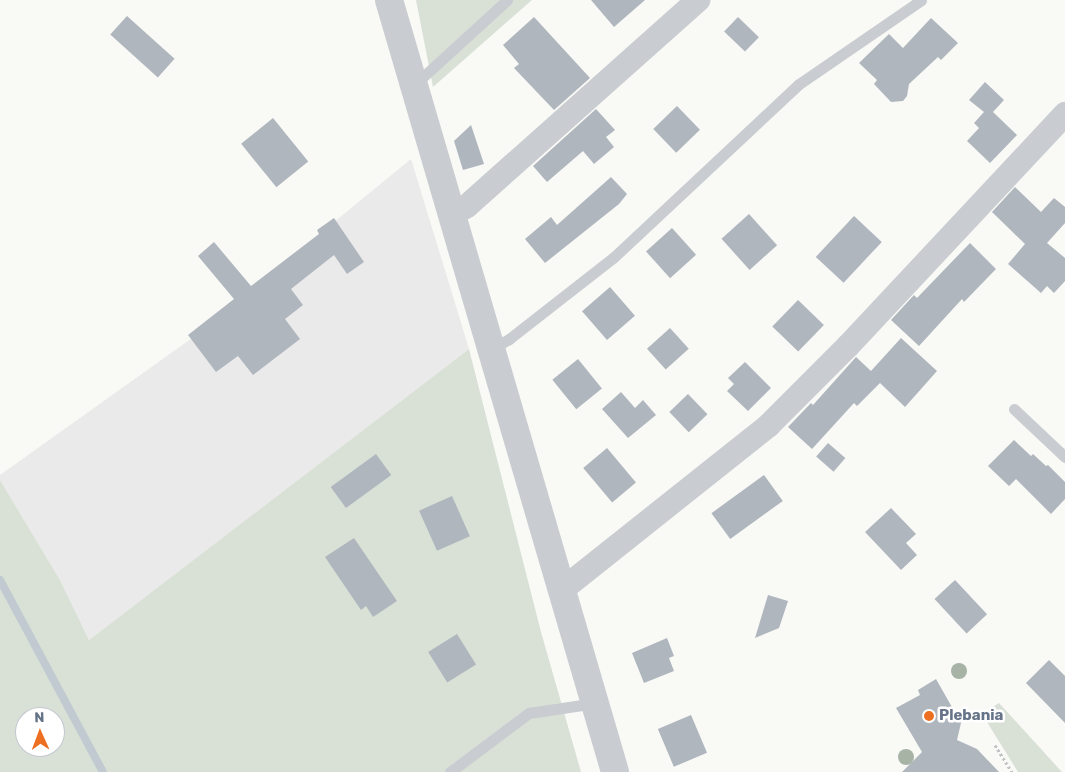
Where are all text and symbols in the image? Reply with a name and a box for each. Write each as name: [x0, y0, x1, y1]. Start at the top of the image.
north arrow: [15, 707, 65, 757]
place label: Plebania: [939, 707, 1003, 725]
text: N: [34, 709, 45, 726]
marker: Plebania: [923, 710, 935, 722]

